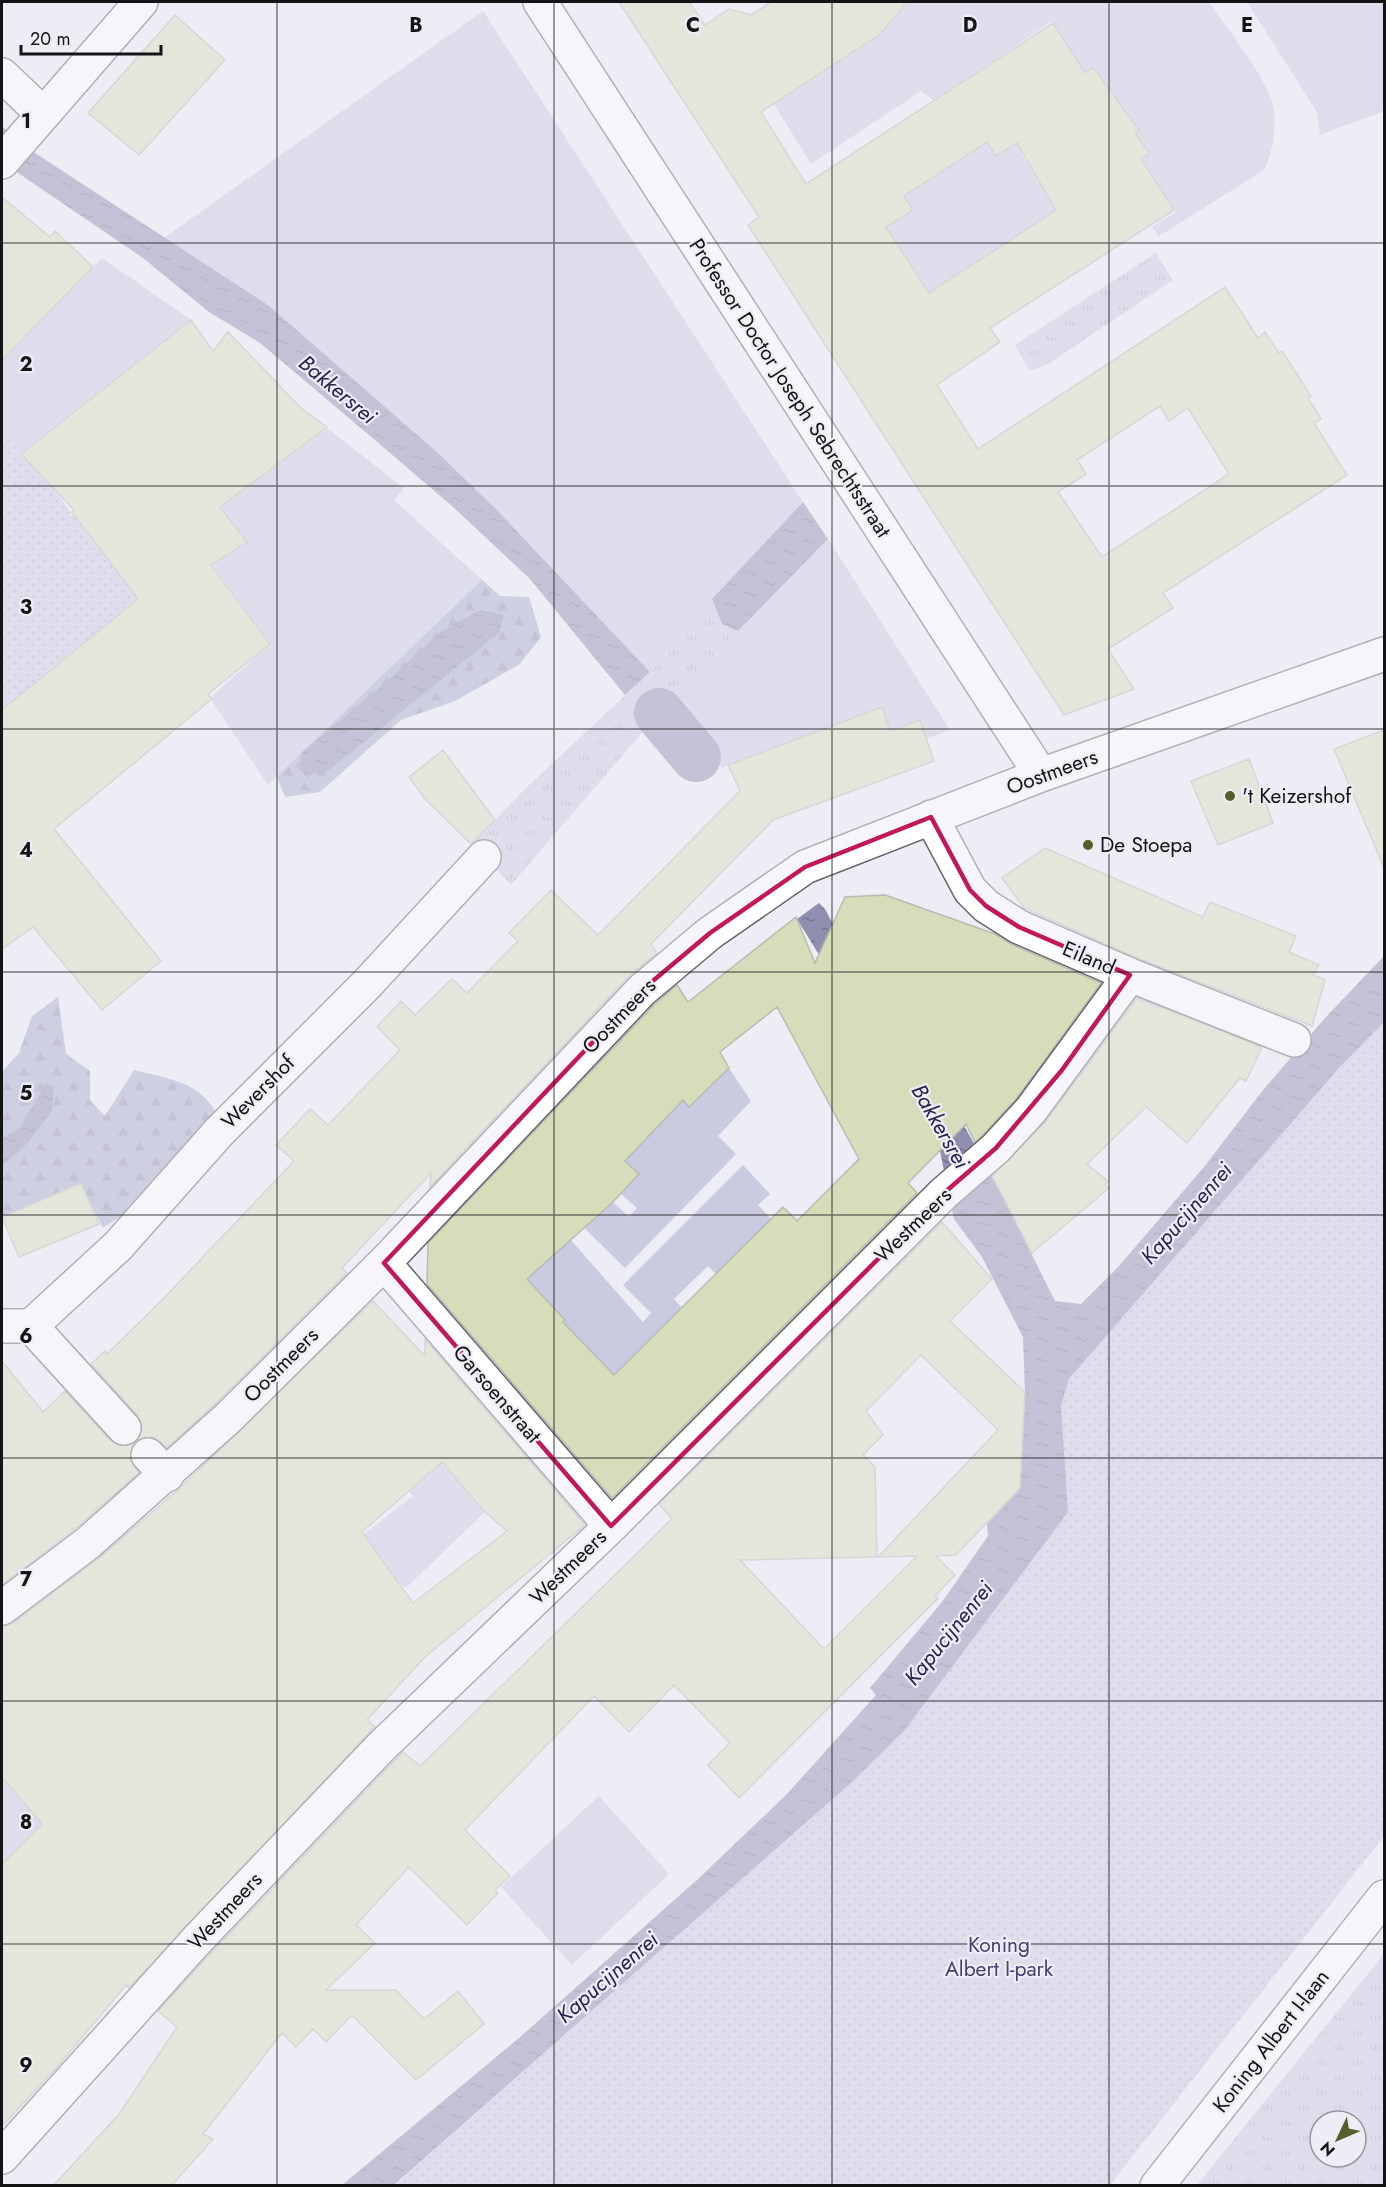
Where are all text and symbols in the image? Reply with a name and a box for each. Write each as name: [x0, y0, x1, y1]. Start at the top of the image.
text: B: [409, 11, 423, 40]
text: C: [686, 11, 700, 40]
text: D: [963, 11, 977, 40]
text: E: [1241, 11, 1253, 40]
scale bar: [21, 18, 160, 56]
text: 20 m: [30, 26, 70, 52]
text: 1: [21, 107, 31, 136]
street label: Professor Doctor Joseph Sebrechtsstraat: [682, 232, 898, 544]
water label: Bakkersrei: [292, 347, 384, 431]
text: 2: [19, 350, 33, 379]
text: 3: [20, 593, 32, 622]
street label: Oostmeers: [1002, 742, 1102, 802]
place label: 't Keizershof: [1242, 781, 1352, 811]
marker: 't Keizershof: [1223, 789, 1237, 803]
place label: De Stoepa: [1100, 830, 1192, 860]
text: 4: [19, 836, 33, 865]
marker: De Stoepa: [1081, 838, 1095, 852]
street label: Eiland: [1058, 933, 1120, 983]
street label: Oostmeers: [575, 971, 663, 1061]
street label: Wevershof: [214, 1048, 302, 1136]
water label: Bakkersrei: [904, 1078, 978, 1175]
text: 5: [20, 1079, 33, 1108]
water label: Kapucijnenrei: [1133, 1155, 1240, 1271]
street label: Westmeers: [868, 1180, 958, 1270]
street label: Oostmeers: [237, 1321, 325, 1409]
text: 6: [19, 1322, 33, 1351]
street label: Garsoenstraat: [446, 1338, 548, 1450]
street label: Westmeers: [523, 1522, 613, 1612]
text: 7: [20, 1565, 33, 1594]
water label: Kapucijnenrei: [896, 1574, 1000, 1692]
text: 8: [20, 1808, 32, 1837]
street label: Westmeers: [181, 1865, 269, 1957]
water label: Kapucijnenrei: [549, 1923, 665, 2030]
park label: Koning Albert I-park: [945, 1930, 1054, 1984]
street label: Koning Albert I-laan: [1206, 1963, 1336, 2119]
text: 9: [19, 2051, 33, 2080]
north arrow: [1308, 2109, 1368, 2169]
text: N: [1315, 2137, 1340, 2162]

